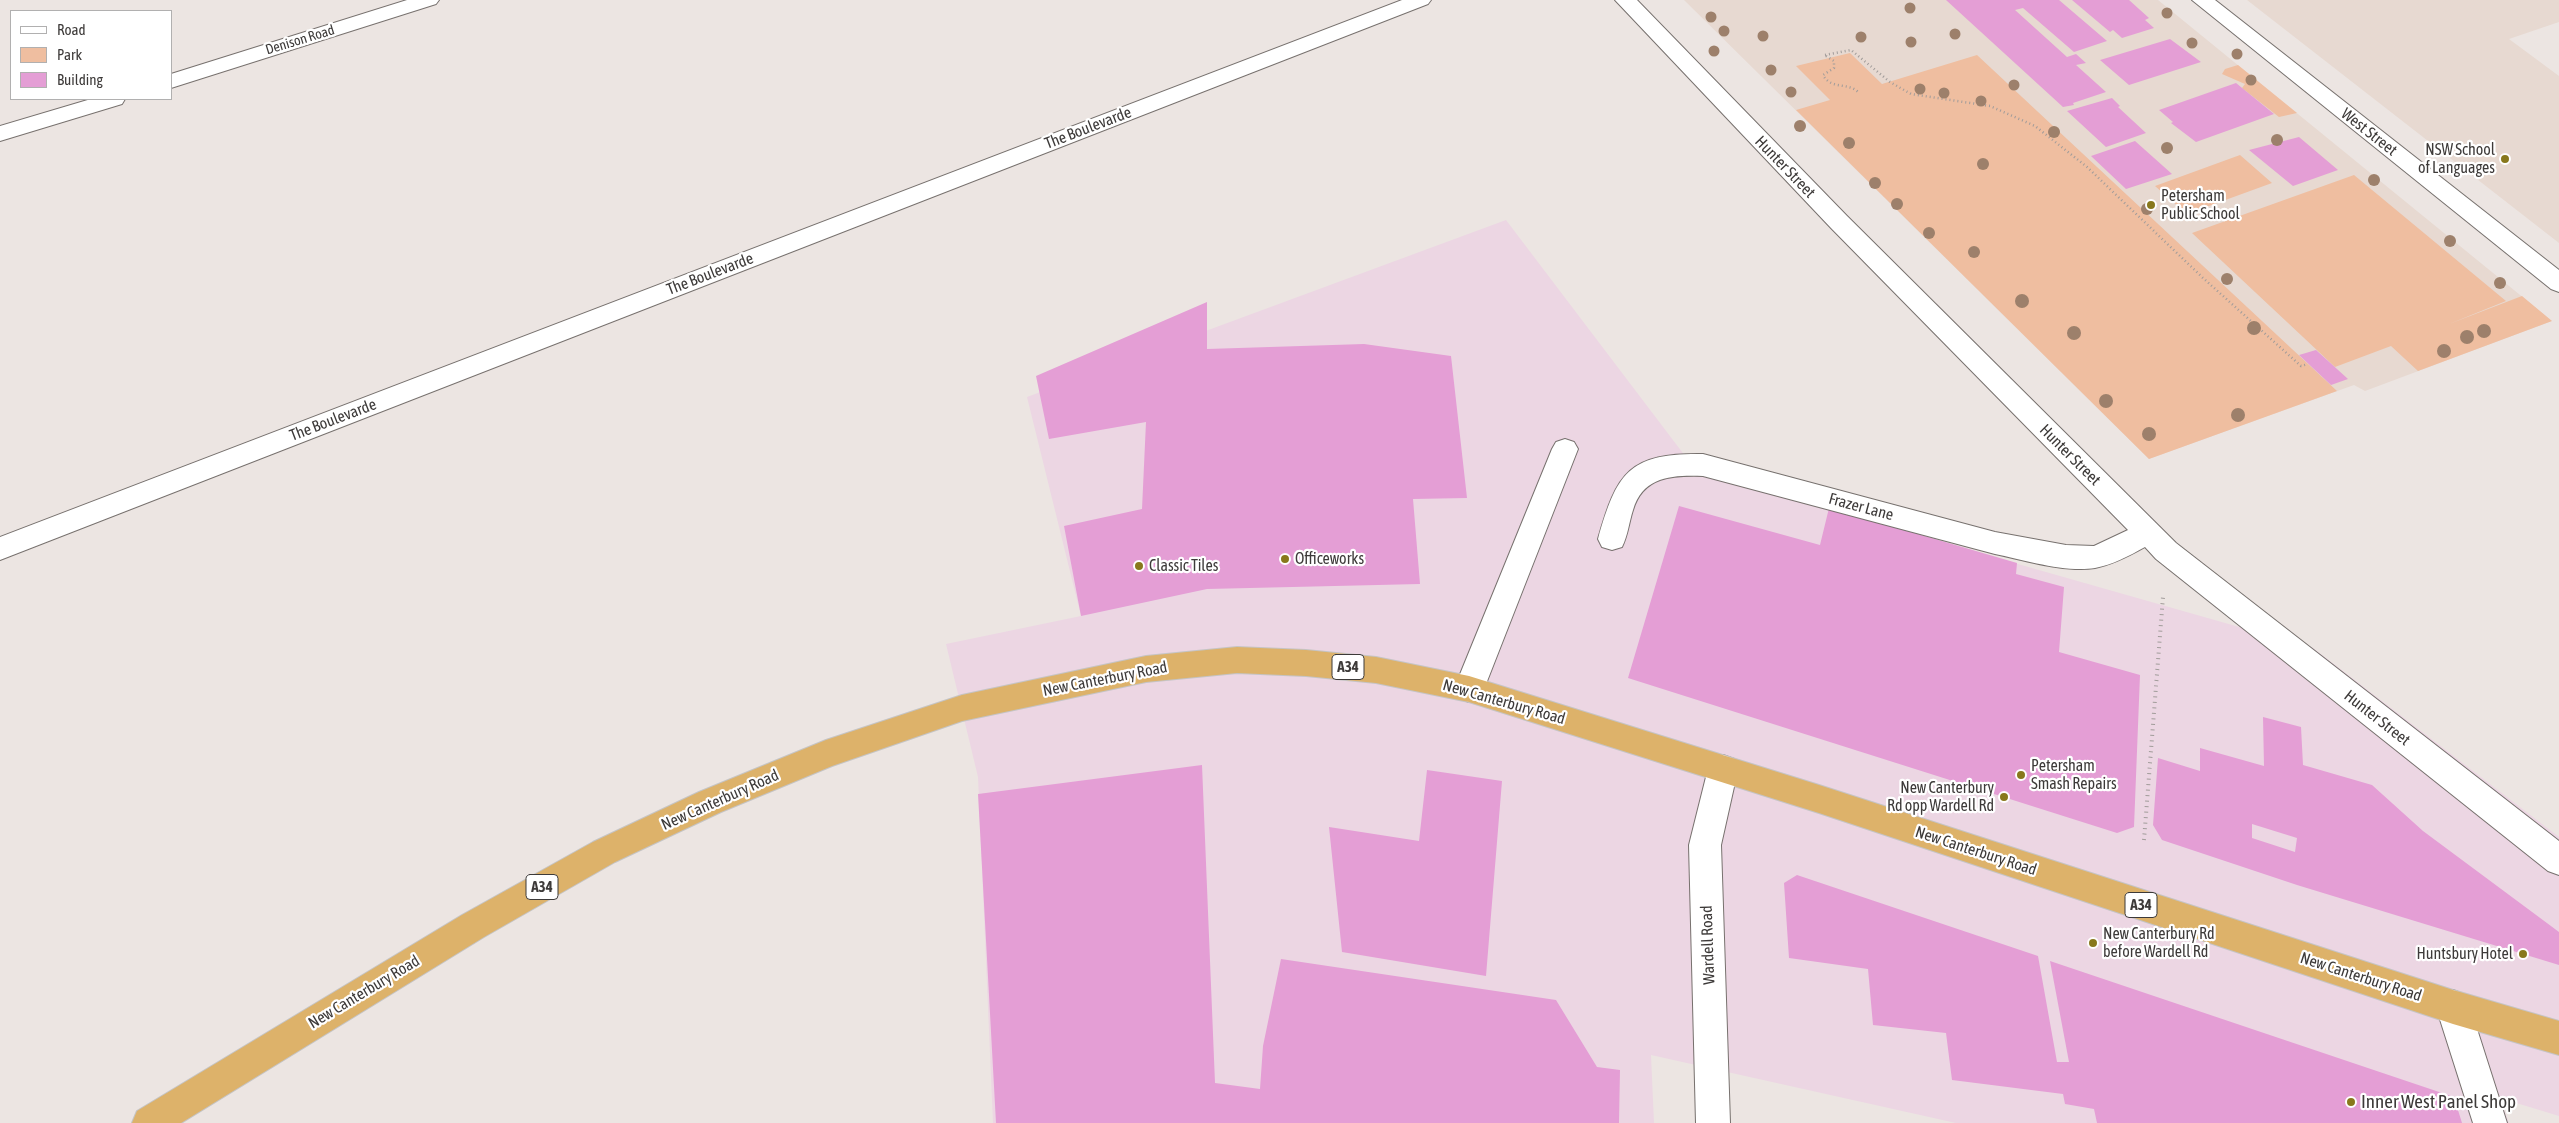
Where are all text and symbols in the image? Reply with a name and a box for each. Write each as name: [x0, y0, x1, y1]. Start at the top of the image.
legend: [10, 10, 172, 100]
text: Road: [57, 21, 86, 38]
street label: Denison Road: [264, 22, 336, 58]
text: Park: [57, 46, 82, 63]
text: Building: [57, 71, 103, 88]
street label: The Boulevarde: [1042, 103, 1134, 153]
street label: West Street: [2337, 104, 2401, 160]
street label: Hunter Street: [1751, 132, 1819, 202]
place label: NSW School of Languages: [2418, 140, 2495, 178]
marker: NSW School of Languages: [2499, 153, 2511, 165]
place label: Petersham Public School: [2161, 186, 2240, 224]
marker: Petersham Public School: [2145, 199, 2157, 211]
street label: The Boulevarde: [664, 249, 756, 299]
street label: The Boulevarde: [287, 395, 379, 445]
street label: Hunter Street: [2035, 420, 2105, 490]
street label: Frazer Lane: [1826, 489, 1896, 525]
place label: Officeworks: [1295, 549, 1364, 569]
marker: Officeworks: [1279, 553, 1291, 565]
place label: Classic Tiles: [1149, 556, 1218, 576]
marker: Classic Tiles: [1133, 560, 1145, 572]
road number: A34: [1332, 654, 1364, 680]
street label: New Canterbury Road: [1041, 658, 1169, 700]
street label: New Canterbury Road: [1441, 675, 1567, 729]
street label: Hunter Street: [2340, 686, 2414, 750]
place label: Petersham Smash Repairs: [2031, 756, 2117, 794]
street label: New Canterbury Road: [658, 766, 782, 834]
marker: Petersham Smash Repairs: [2015, 769, 2027, 781]
place label: New Canterbury Rd opp Wardell Rd: [1887, 778, 1994, 816]
marker: New Canterbury Rd opp Wardell Rd: [1998, 791, 2010, 803]
street label: New Canterbury Road: [1913, 822, 2039, 880]
road number: A34: [526, 874, 558, 900]
road number: A34: [2125, 892, 2157, 918]
street label: Wardell Road: [1697, 905, 1719, 985]
place label: New Canterbury Rd before Wardell Rd: [2103, 924, 2215, 962]
marker: New Canterbury Rd before Wardell Rd: [2087, 937, 2099, 949]
place label: Huntsbury Hotel: [2416, 944, 2513, 964]
street label: New Canterbury Road: [2298, 948, 2424, 1006]
marker: Huntsbury Hotel: [2517, 948, 2529, 960]
street label: New Canterbury Road: [305, 951, 423, 1033]
place label: Inner West Panel Shop: [2361, 1091, 2516, 1113]
marker: Inner West Panel Shop: [2345, 1096, 2357, 1108]

